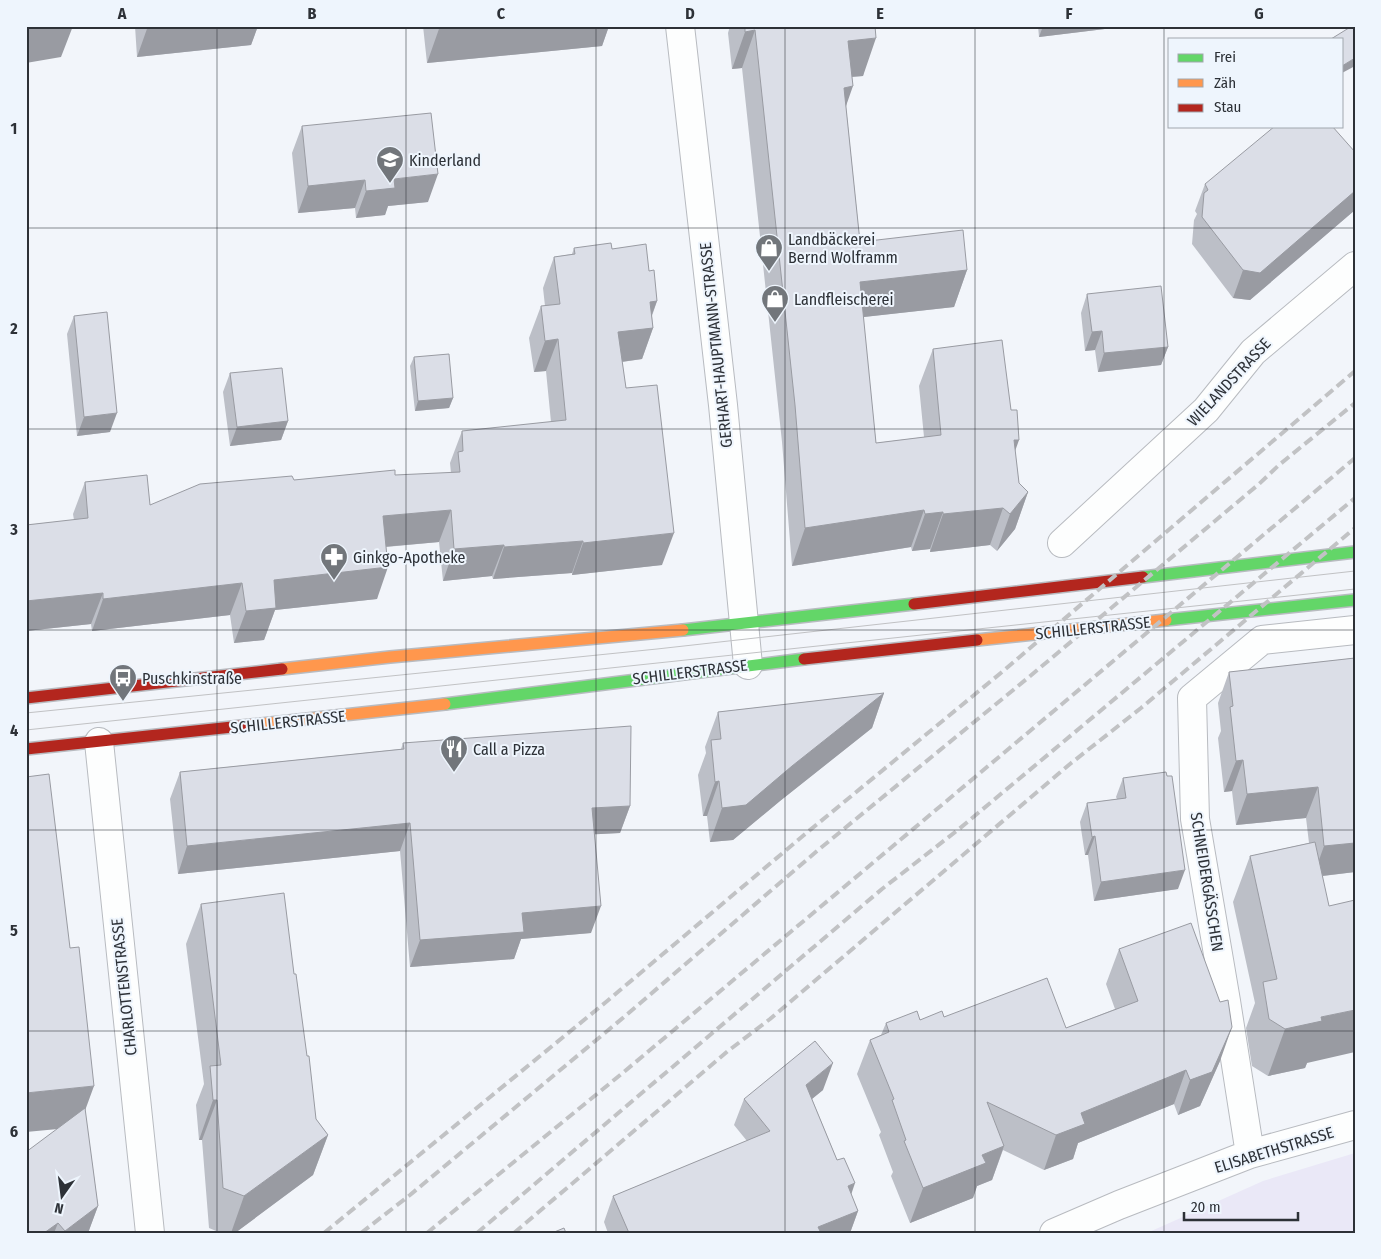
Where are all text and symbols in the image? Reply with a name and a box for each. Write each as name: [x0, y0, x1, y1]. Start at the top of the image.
text: A: [117, 4, 127, 23]
text: B: [308, 4, 317, 23]
text: C: [497, 4, 506, 23]
text: D: [685, 4, 695, 23]
text: E: [876, 4, 884, 23]
text: F: [1065, 4, 1073, 23]
text: G: [1254, 4, 1264, 23]
legend: [1168, 38, 1344, 128]
text: Frei: [1214, 48, 1236, 66]
text: Zäh: [1214, 74, 1236, 92]
text: Stau: [1214, 98, 1241, 116]
text: 1: [11, 119, 17, 138]
school or university icon: Kinderland: [375, 145, 405, 184]
place label: Kinderland: [409, 151, 481, 170]
place label: Landbäckerei Bernd Wolframm: [788, 230, 898, 267]
shop icon: Landbäckerei Bernd Wolframm: [754, 233, 784, 272]
street label: GERHART-HAUPTMANN-STRASSE: [696, 241, 736, 449]
shop icon: Landfleischerei: [760, 284, 790, 323]
place label: Landfleischerei: [794, 290, 894, 309]
text: 2: [9, 319, 18, 338]
street label: WIELANDSTRASSE: [1183, 334, 1275, 430]
text: 3: [9, 520, 18, 539]
pharmacy icon: Ginkgo-Apotheke: [319, 542, 349, 581]
place label: Ginkgo-Apotheke: [353, 548, 466, 567]
street label: SCHILLERSTRASSE: [1035, 613, 1151, 643]
street label: SCHILLERSTRASSE: [631, 656, 749, 688]
bus stop icon: Puschkinstraße: [108, 663, 138, 702]
place label: Puschkinstraße: [142, 669, 242, 688]
street label: SCHILLERSTRASSE: [230, 707, 346, 737]
text: 4: [10, 721, 18, 740]
restaurant icon: Call a Pizza: [439, 734, 469, 773]
place label: Call a Pizza: [473, 740, 545, 759]
street label: SCHNEIDERGÄSSCHEN: [1187, 811, 1227, 953]
street label: CHARLOTTENSTRASSE: [107, 917, 141, 1057]
text: 5: [10, 921, 18, 940]
text: 6: [10, 1122, 18, 1141]
street label: ELISABETHSTRASSE: [1212, 1123, 1336, 1177]
north arrow: [38, 1172, 88, 1222]
scale bar: [1184, 1189, 1297, 1221]
text: 20 m: [1191, 1198, 1221, 1216]
text: N: [53, 1199, 65, 1217]

